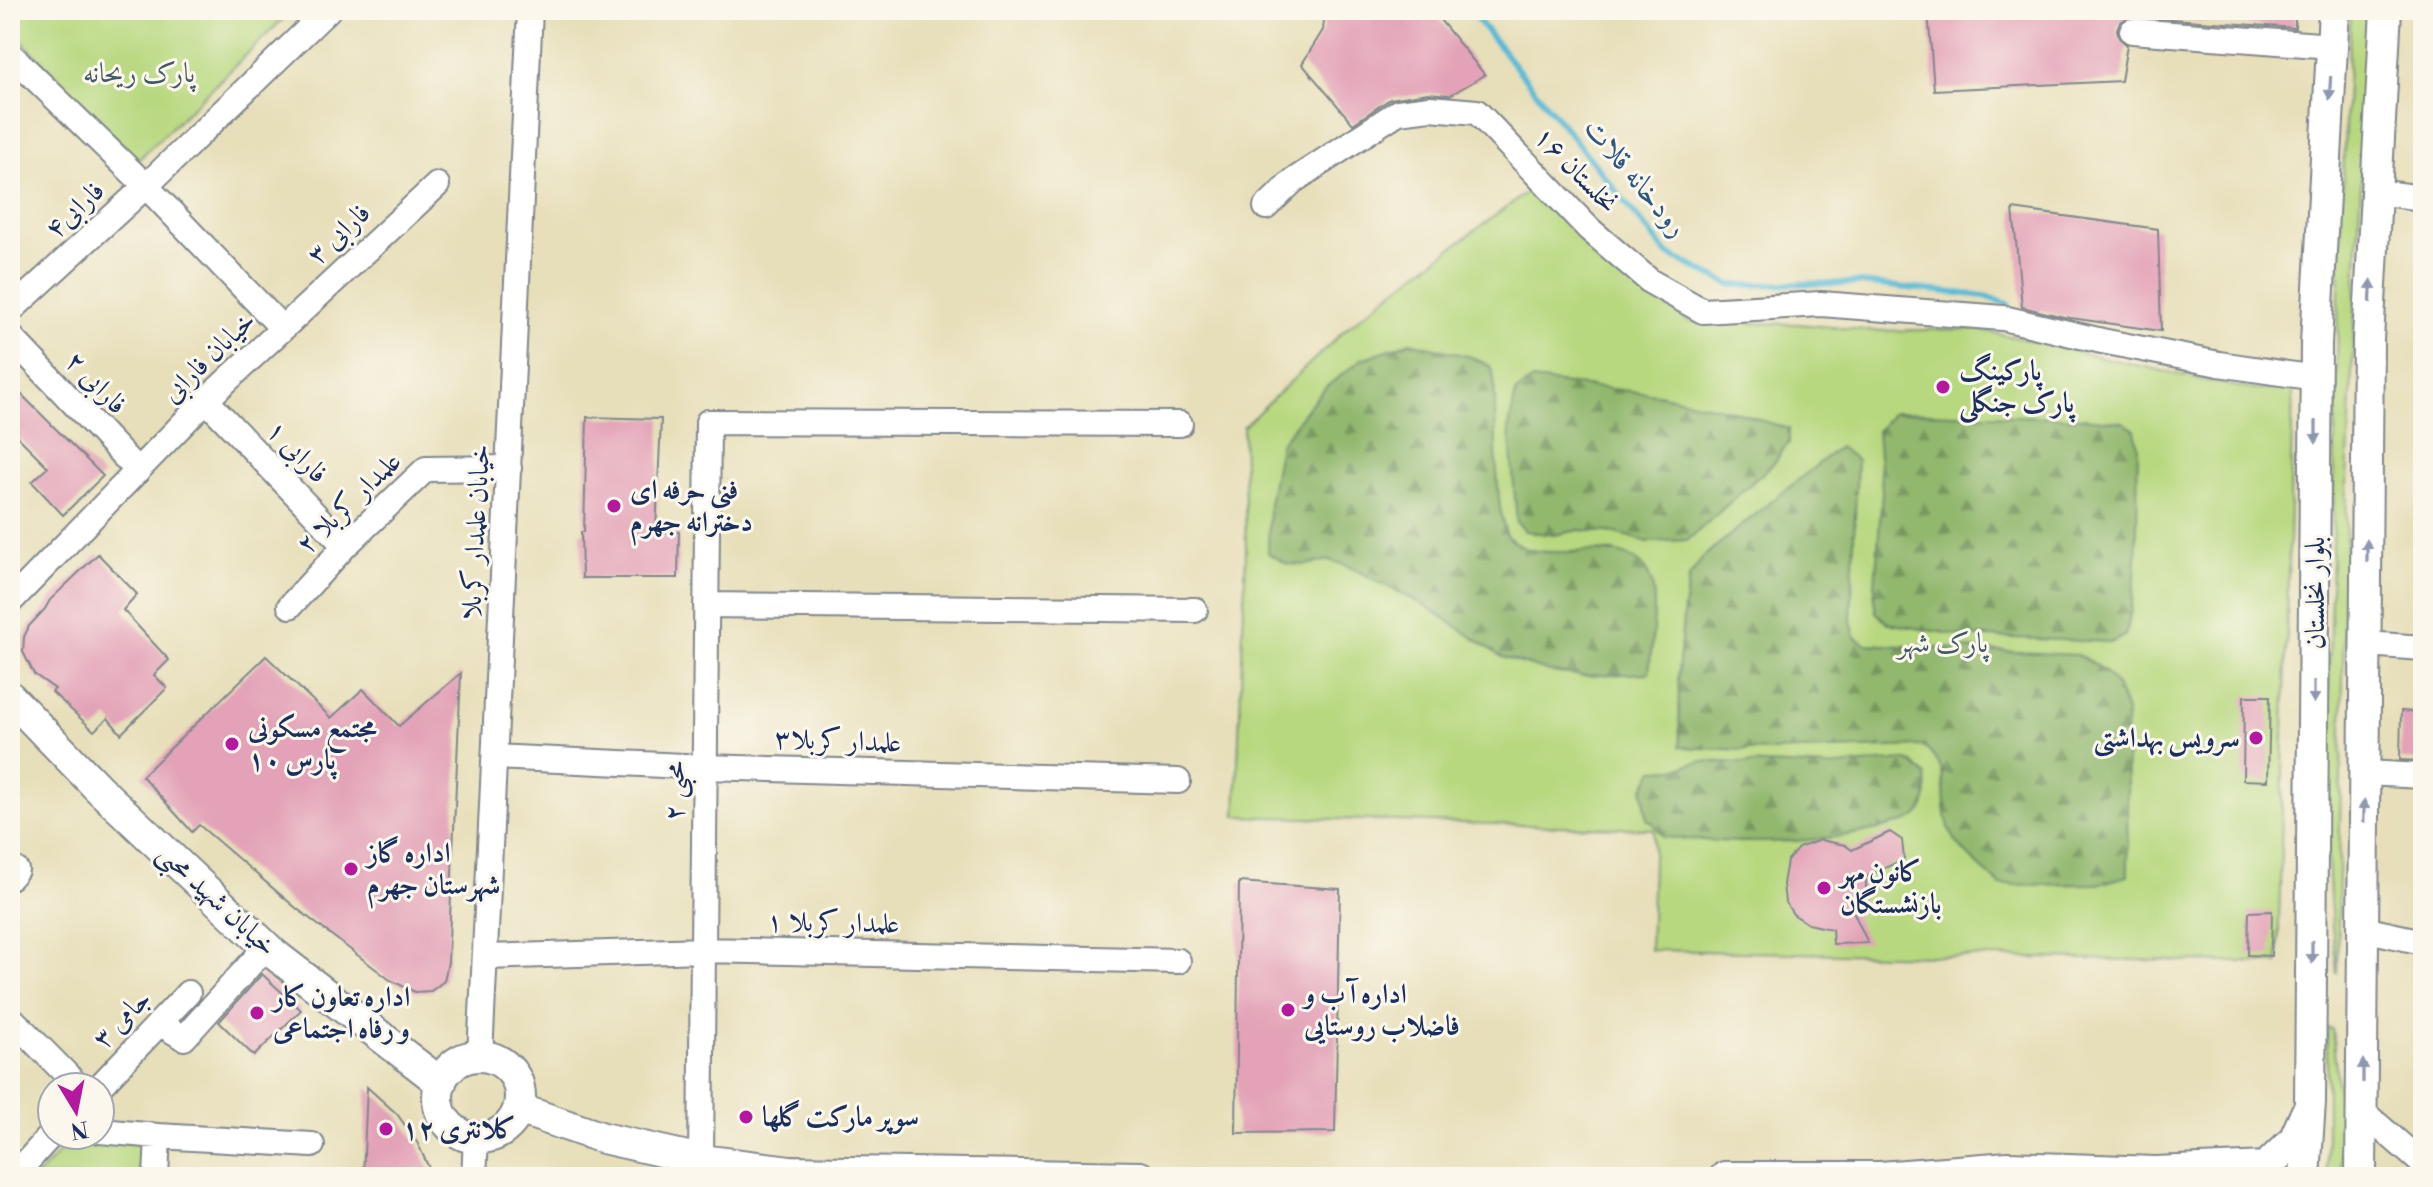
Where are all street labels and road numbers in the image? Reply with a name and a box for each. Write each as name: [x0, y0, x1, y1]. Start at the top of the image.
street label: نخلستان ۱۶: [1526, 119, 1626, 221]
street label: فارابی۴: [38, 174, 113, 247]
street label: فارابی ۳: [300, 196, 379, 273]
street label: خیابان فارابی: [155, 304, 264, 411]
street label: فارابی ۲: [57, 344, 135, 423]
street label: فارابی ۱: [258, 413, 336, 492]
street label: خیابان علمدار کربلا: [454, 443, 498, 621]
street label: علمدار کربلا ۲: [289, 444, 409, 562]
street label: بلوار نخلستان: [2298, 536, 2333, 650]
street label: علمدار کربلا۳: [774, 721, 902, 761]
street label: محبی ۲: [657, 761, 697, 821]
street label: خیابان شهید محبی: [147, 836, 284, 967]
street label: علمدار کربلا ۱: [766, 904, 900, 942]
street label: جامی ۳: [85, 982, 159, 1056]

